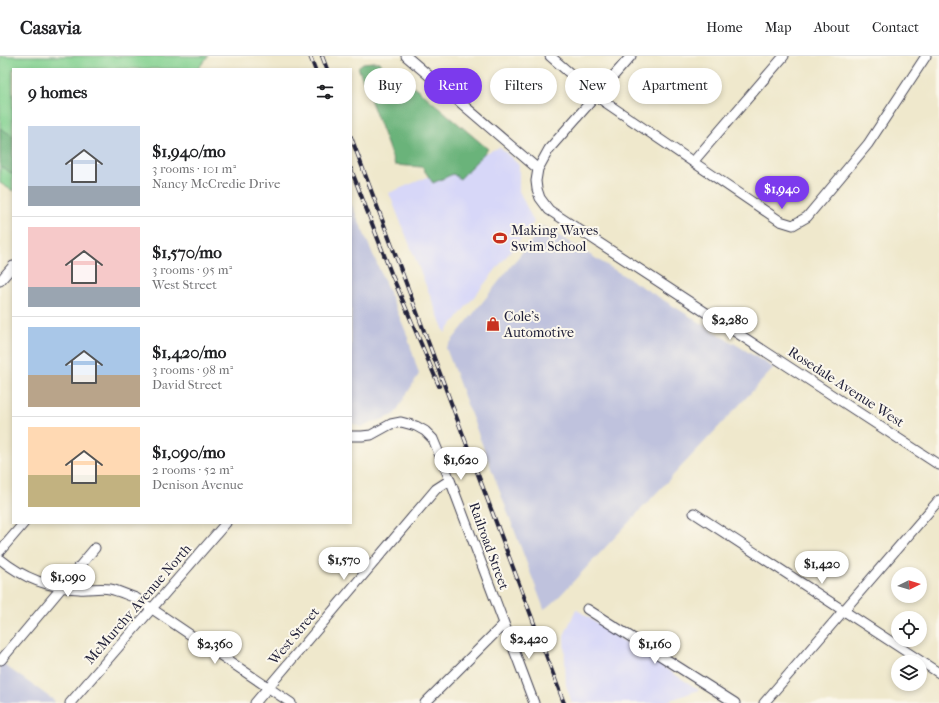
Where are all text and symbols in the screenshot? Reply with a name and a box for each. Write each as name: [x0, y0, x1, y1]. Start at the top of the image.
text: Casavia: [20, 17, 81, 39]
text: Home: [706, 19, 743, 36]
text: Map: [765, 19, 792, 36]
text: About: [814, 19, 850, 36]
text: Contact: [872, 19, 919, 36]
chip: Buy: [364, 68, 416, 104]
chip: Rent: [424, 68, 482, 104]
chip: Filters: [490, 68, 557, 104]
chip: New: [565, 68, 620, 104]
chip: Apartment: [628, 68, 722, 104]
icon: filters: [314, 81, 336, 103]
text: 9 homes: [28, 82, 87, 102]
text: $1,940/mo: [152, 141, 226, 161]
icon: home: [60, 142, 108, 190]
text: 3 rooms · 101 m²: [152, 161, 236, 176]
text: Nancy McCredie Drive: [152, 176, 280, 191]
pin: $1,940: [749, 176, 815, 210]
text: $1,940: [764, 181, 800, 196]
place label: Making Waves Swim School: [511, 222, 598, 255]
sports icon: Making Waves Swim School: [492, 230, 508, 246]
text: $1,570/mo: [152, 242, 222, 262]
icon: home: [60, 243, 108, 291]
text: 3 rooms · 95 m²: [152, 262, 232, 277]
text: West Street: [152, 277, 217, 292]
pin: $2,280: [697, 307, 763, 341]
place label: Cole's Automotive: [503, 308, 574, 341]
text: $2,280: [712, 312, 748, 327]
shop icon: Cole's Automotive: [485, 316, 501, 332]
text: $1,420/mo: [152, 342, 226, 362]
icon: home: [60, 343, 108, 391]
street label: Rosedale Avenue West: [785, 343, 907, 431]
text: 3 rooms · 98 m²: [152, 362, 233, 377]
text: David Street: [152, 377, 222, 392]
text: $1,090/mo: [152, 442, 225, 462]
icon: home: [60, 443, 108, 491]
pin: $1,620: [428, 447, 494, 481]
text: $1,620: [443, 452, 479, 467]
text: 2 rooms · 52 m²: [152, 462, 233, 477]
text: Denison Avenue: [152, 477, 243, 492]
street label: Railroad Street: [465, 500, 513, 592]
street label: McMurchy Avenue North: [81, 540, 195, 668]
pin: $1,570: [311, 547, 377, 581]
pin: $1,420: [789, 551, 855, 585]
text: $1,570: [328, 552, 360, 567]
text: $1,420: [804, 556, 840, 571]
pin: $1,090: [35, 564, 101, 598]
north arrow: [891, 567, 927, 603]
map controls: [891, 567, 927, 691]
text: $1,090: [50, 569, 86, 584]
street label: West Street: [264, 604, 323, 669]
button: locate: [891, 611, 927, 647]
pin: $2,420: [496, 626, 562, 660]
pin: $2,360: [182, 631, 248, 665]
text: $2,420: [510, 631, 548, 646]
pin: $1,160: [622, 631, 688, 665]
text: $2,360: [197, 636, 233, 651]
text: $1,160: [638, 636, 672, 651]
button: layers: [891, 655, 927, 691]

